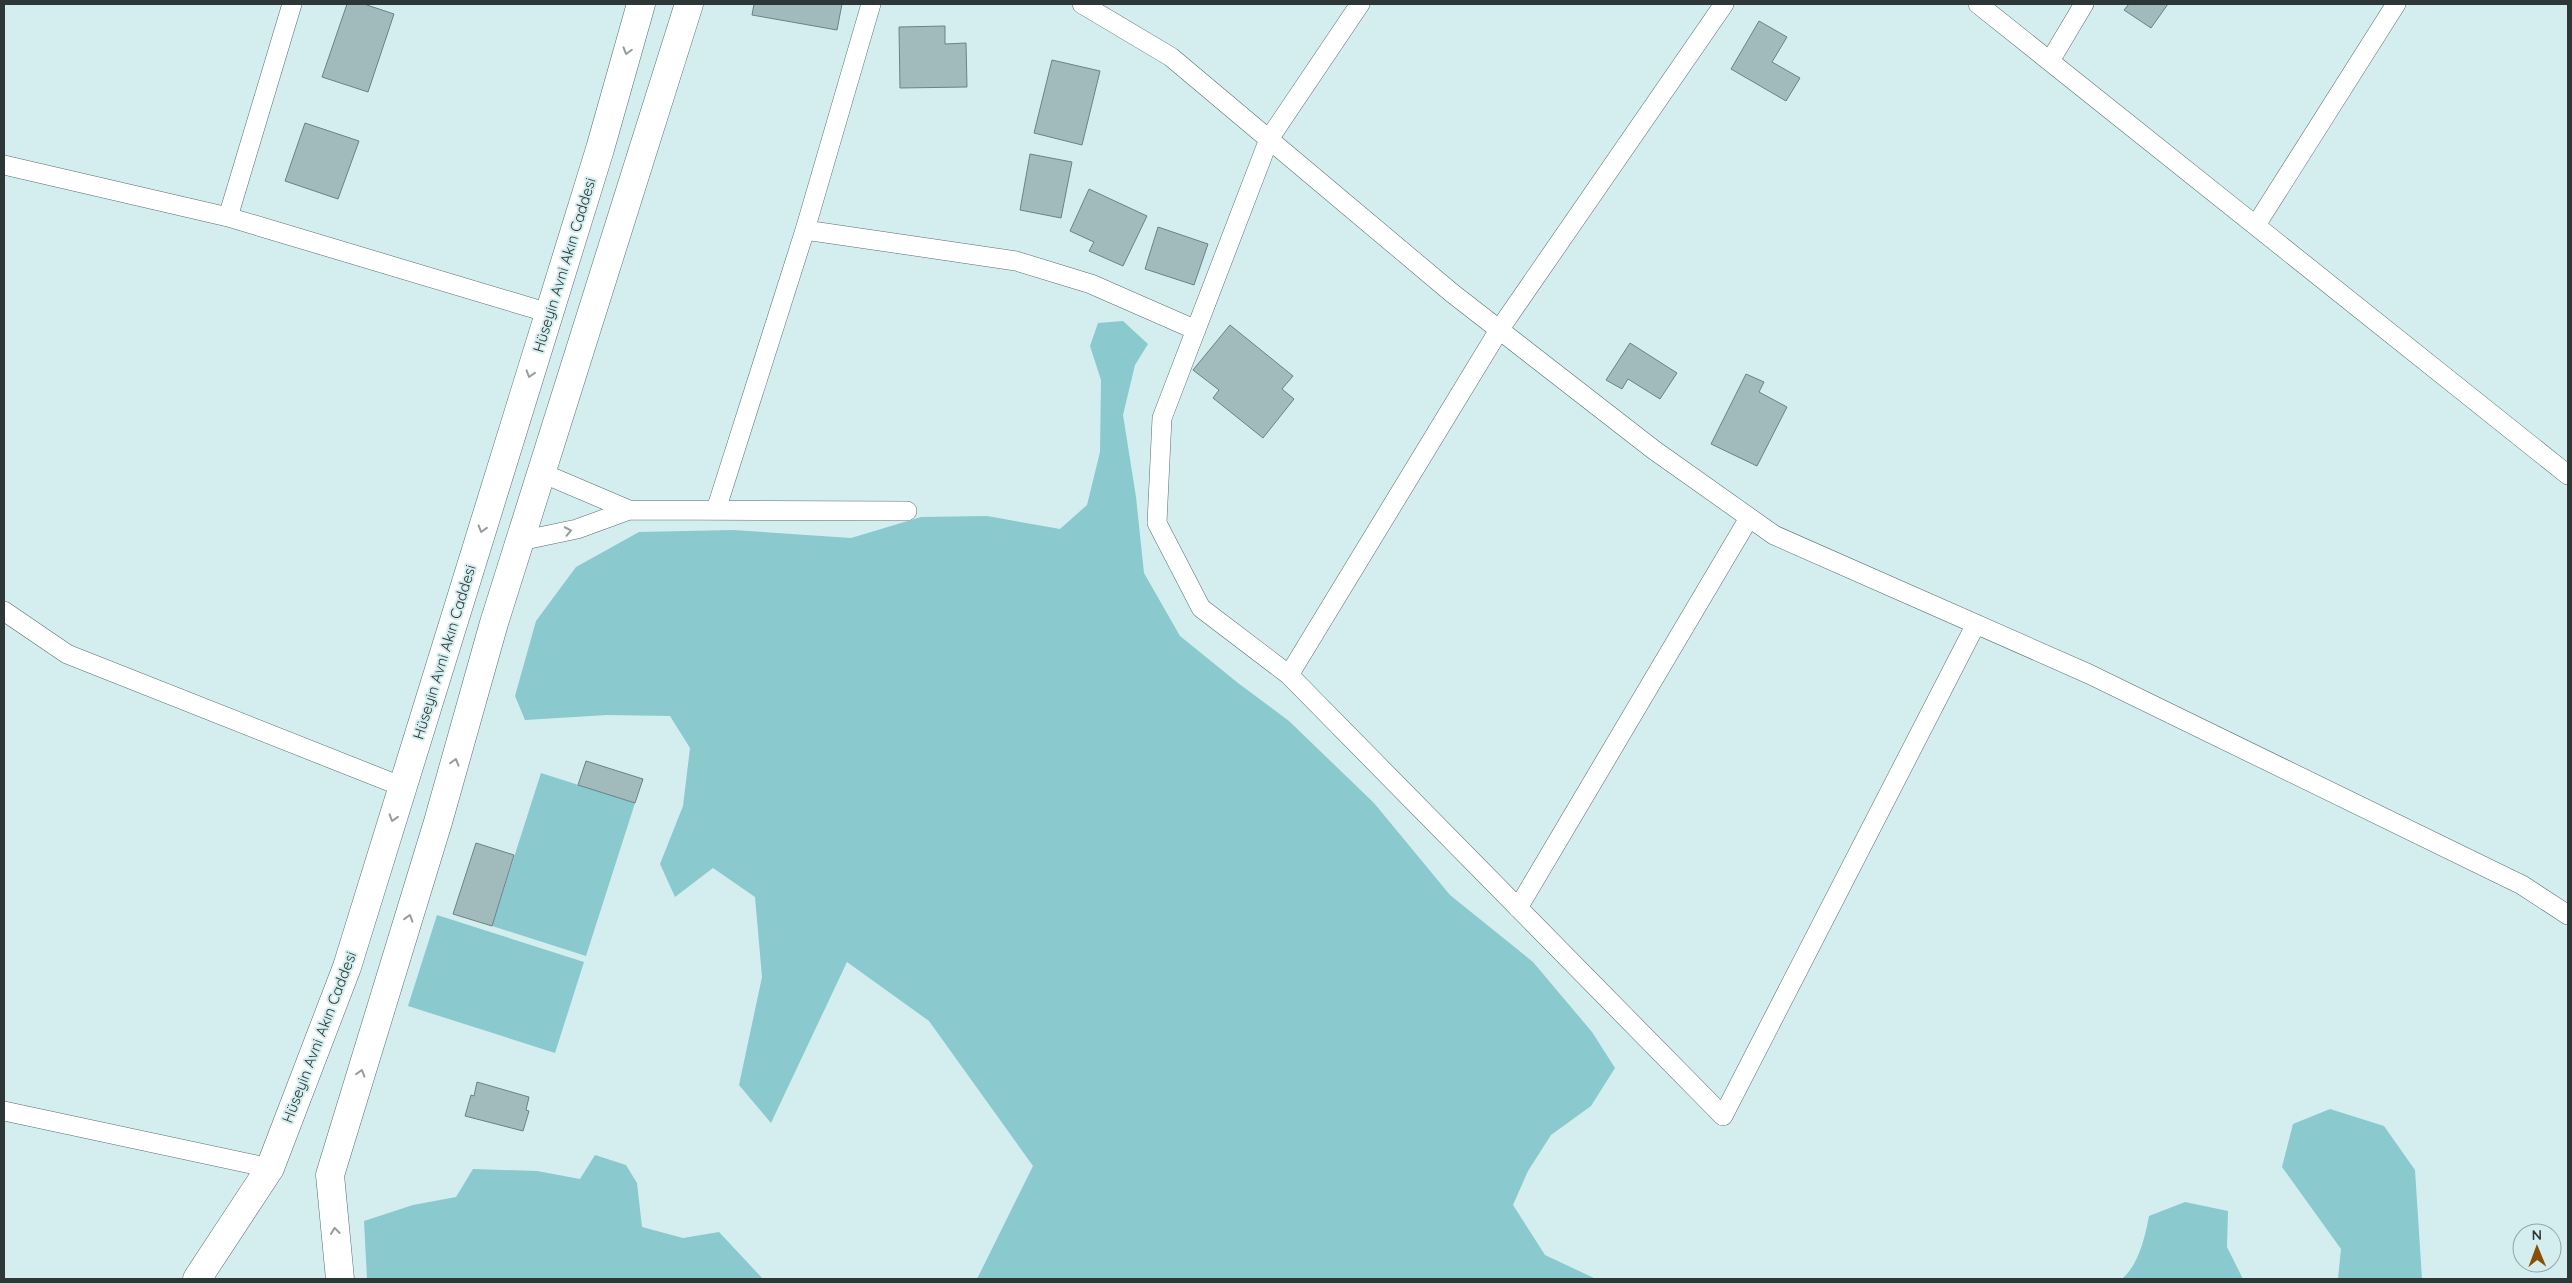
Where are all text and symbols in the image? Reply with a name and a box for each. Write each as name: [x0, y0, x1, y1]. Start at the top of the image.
one-way arrow: [623, 46, 633, 54]
street label: Hüseyin Avni Akın Caddesi: [528, 175, 600, 355]
one-way arrow: [526, 369, 536, 378]
one-way arrow: [478, 524, 488, 533]
one-way arrow: [563, 526, 572, 537]
street label: Hüseyin Avni Akın Caddesi: [408, 562, 480, 742]
one-way arrow: [450, 759, 460, 767]
one-way arrow: [389, 814, 399, 822]
one-way arrow: [403, 914, 413, 923]
street label: Hüseyin Avni Akın Caddesi: [278, 949, 360, 1125]
one-way arrow: [355, 1070, 365, 1078]
north arrow: [2512, 1223, 2562, 1273]
one-way arrow: [330, 1226, 341, 1234]
text: N: [2531, 1226, 2542, 1244]

